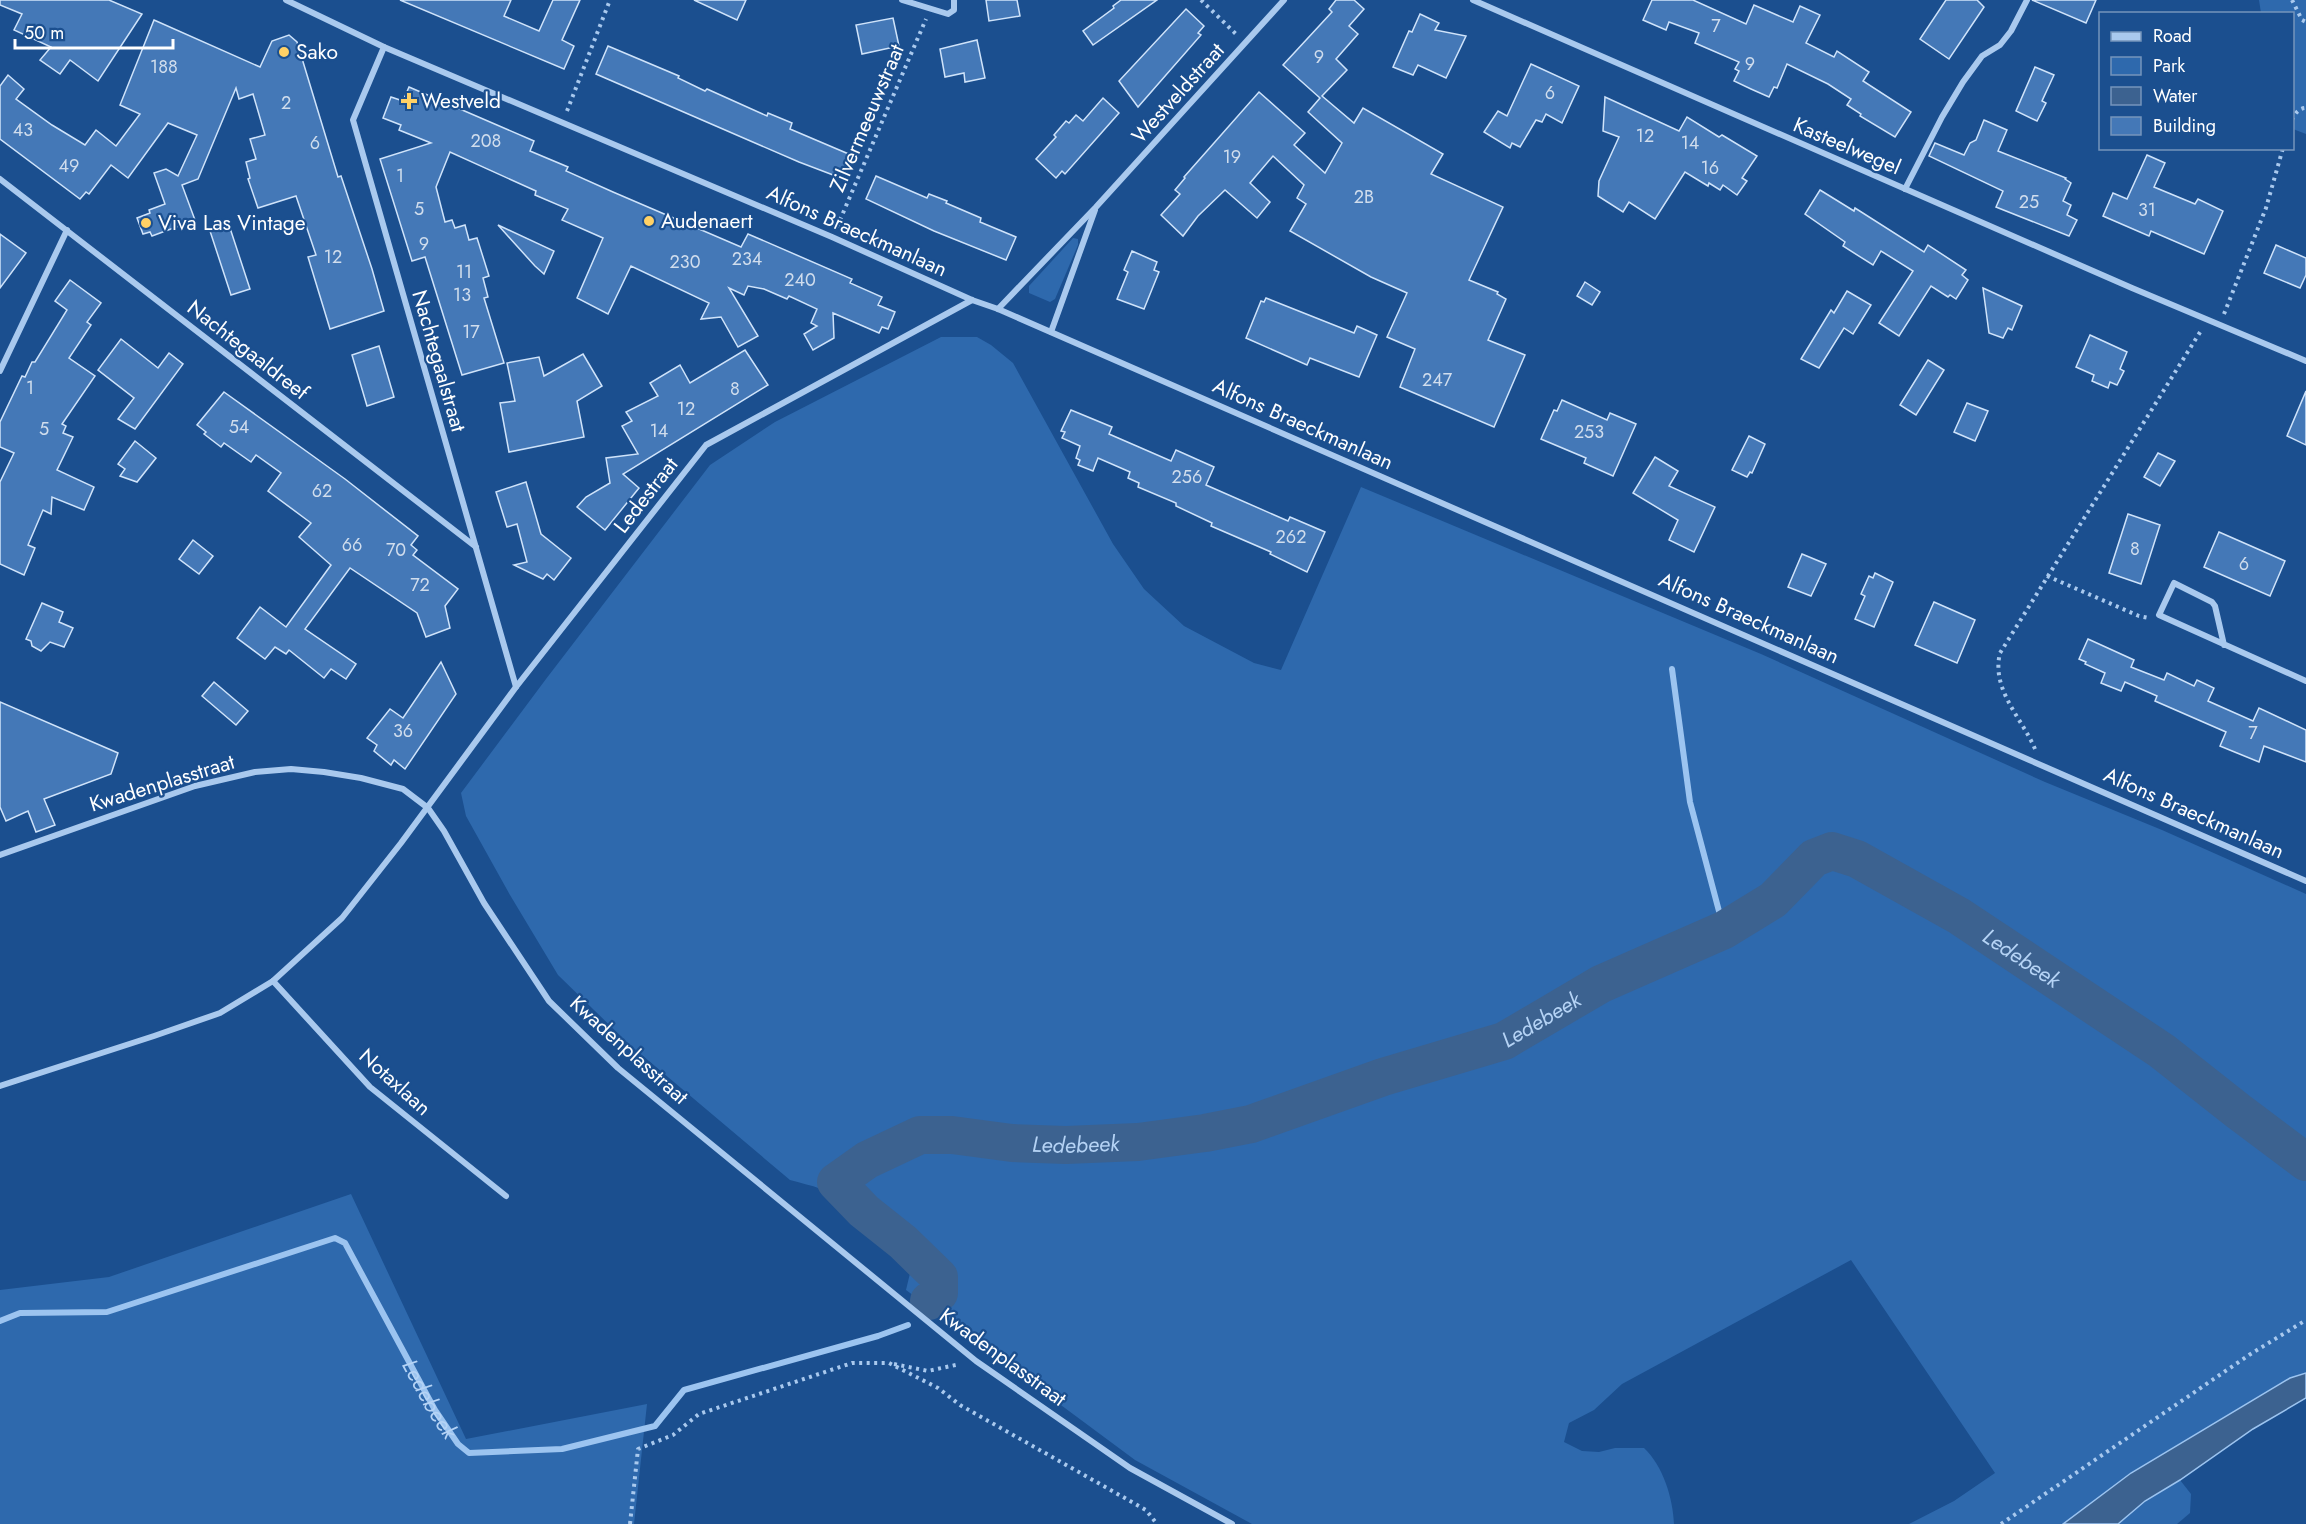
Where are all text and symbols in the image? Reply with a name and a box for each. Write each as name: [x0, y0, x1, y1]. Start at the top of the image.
scale bar: [15, 12, 172, 50]
legend: [2099, 12, 2294, 150]
house number: 7: [1711, 13, 1721, 39]
text: 50 m: [24, 20, 64, 46]
text: Road: [2153, 23, 2192, 49]
street label: Westveldstraat: [1125, 36, 1231, 150]
place label: Sako: [296, 37, 338, 67]
street label: Zilvermeeuwstraat: [822, 39, 912, 197]
house number: 9: [1314, 44, 1324, 70]
marker: Sako: [277, 45, 291, 59]
house number: 9: [1745, 51, 1755, 77]
text: Park: [2153, 53, 2185, 79]
house number: 188: [150, 54, 178, 80]
house number: 6: [1545, 80, 1555, 106]
text: Water: [2153, 83, 2198, 109]
place label: Westveld: [421, 86, 501, 116]
house number: 2: [281, 90, 291, 116]
marker: Westveld: [402, 94, 416, 108]
street label: Kasteelwegel: [1789, 110, 1905, 182]
text: Building: [2153, 113, 2216, 139]
house number: 43: [13, 117, 33, 143]
house number: 12: [1636, 123, 1654, 149]
house number: 208: [471, 128, 501, 154]
house number: 6: [310, 130, 320, 156]
house number: 14: [1681, 130, 1699, 156]
house number: 19: [1223, 144, 1241, 170]
house number: 49: [59, 153, 79, 179]
house number: 16: [1701, 155, 1719, 181]
house number: 1: [396, 163, 404, 189]
street label: Alfons Braeckmanlaan: [762, 178, 952, 284]
house number: 2B: [1354, 184, 1374, 210]
house number: 25: [2019, 189, 2039, 215]
house number: 5: [414, 196, 424, 222]
house number: 31: [2138, 197, 2156, 223]
place label: Audenaert: [661, 206, 752, 236]
place label: Viva Las Vintage: [158, 208, 306, 238]
marker: Audenaert: [642, 214, 656, 228]
marker: Viva Las Vintage: [139, 216, 153, 230]
house number: 9: [419, 231, 429, 257]
house number: 12: [324, 244, 342, 270]
house number: 234: [732, 246, 762, 272]
house number: 230: [670, 249, 701, 275]
house number: 11: [456, 259, 472, 285]
house number: 240: [784, 267, 816, 293]
house number: 13: [453, 282, 471, 308]
street label: Nachtegaalstraat: [404, 287, 474, 435]
street label: Nachtegaaldreef: [181, 293, 316, 408]
house number: 17: [462, 319, 480, 345]
house number: 247: [1422, 367, 1453, 393]
street label: Alfons Braeckmanlaan: [1208, 371, 1398, 477]
house number: 1: [26, 375, 34, 401]
house number: 8: [730, 376, 740, 402]
house number: 12: [677, 396, 695, 422]
house number: 54: [229, 414, 249, 440]
house number: 5: [39, 416, 49, 442]
house number: 14: [650, 418, 668, 444]
house number: 253: [1574, 419, 1604, 445]
street label: Ledestraat: [607, 451, 685, 539]
house number: 256: [1172, 464, 1202, 490]
house number: 62: [312, 478, 332, 504]
house number: 262: [1276, 524, 1306, 550]
house number: 66: [342, 532, 362, 558]
house number: 8: [2130, 536, 2140, 562]
house number: 70: [386, 537, 406, 563]
house number: 6: [2239, 551, 2249, 577]
street label: Alfons Braeckmanlaan: [1654, 565, 1844, 671]
house number: 72: [410, 572, 430, 598]
house number: 36: [393, 718, 413, 744]
house number: 7: [2248, 720, 2258, 746]
street label: Kwadenplasstraat: [86, 747, 238, 819]
street label: Alfons Braeckmanlaan: [2099, 760, 2289, 866]
water label: Ledebeek: [1977, 920, 2068, 996]
water label: Ledebeek: [1495, 983, 1588, 1055]
street label: Kwadenplasstraat: [563, 989, 695, 1111]
street label: Notaxlaan: [352, 1041, 438, 1123]
water label: Ledebeek: [1031, 1127, 1122, 1161]
street label: Kwadenplasstraat: [933, 1301, 1073, 1413]
water label: Ledebeek: [394, 1353, 467, 1446]

